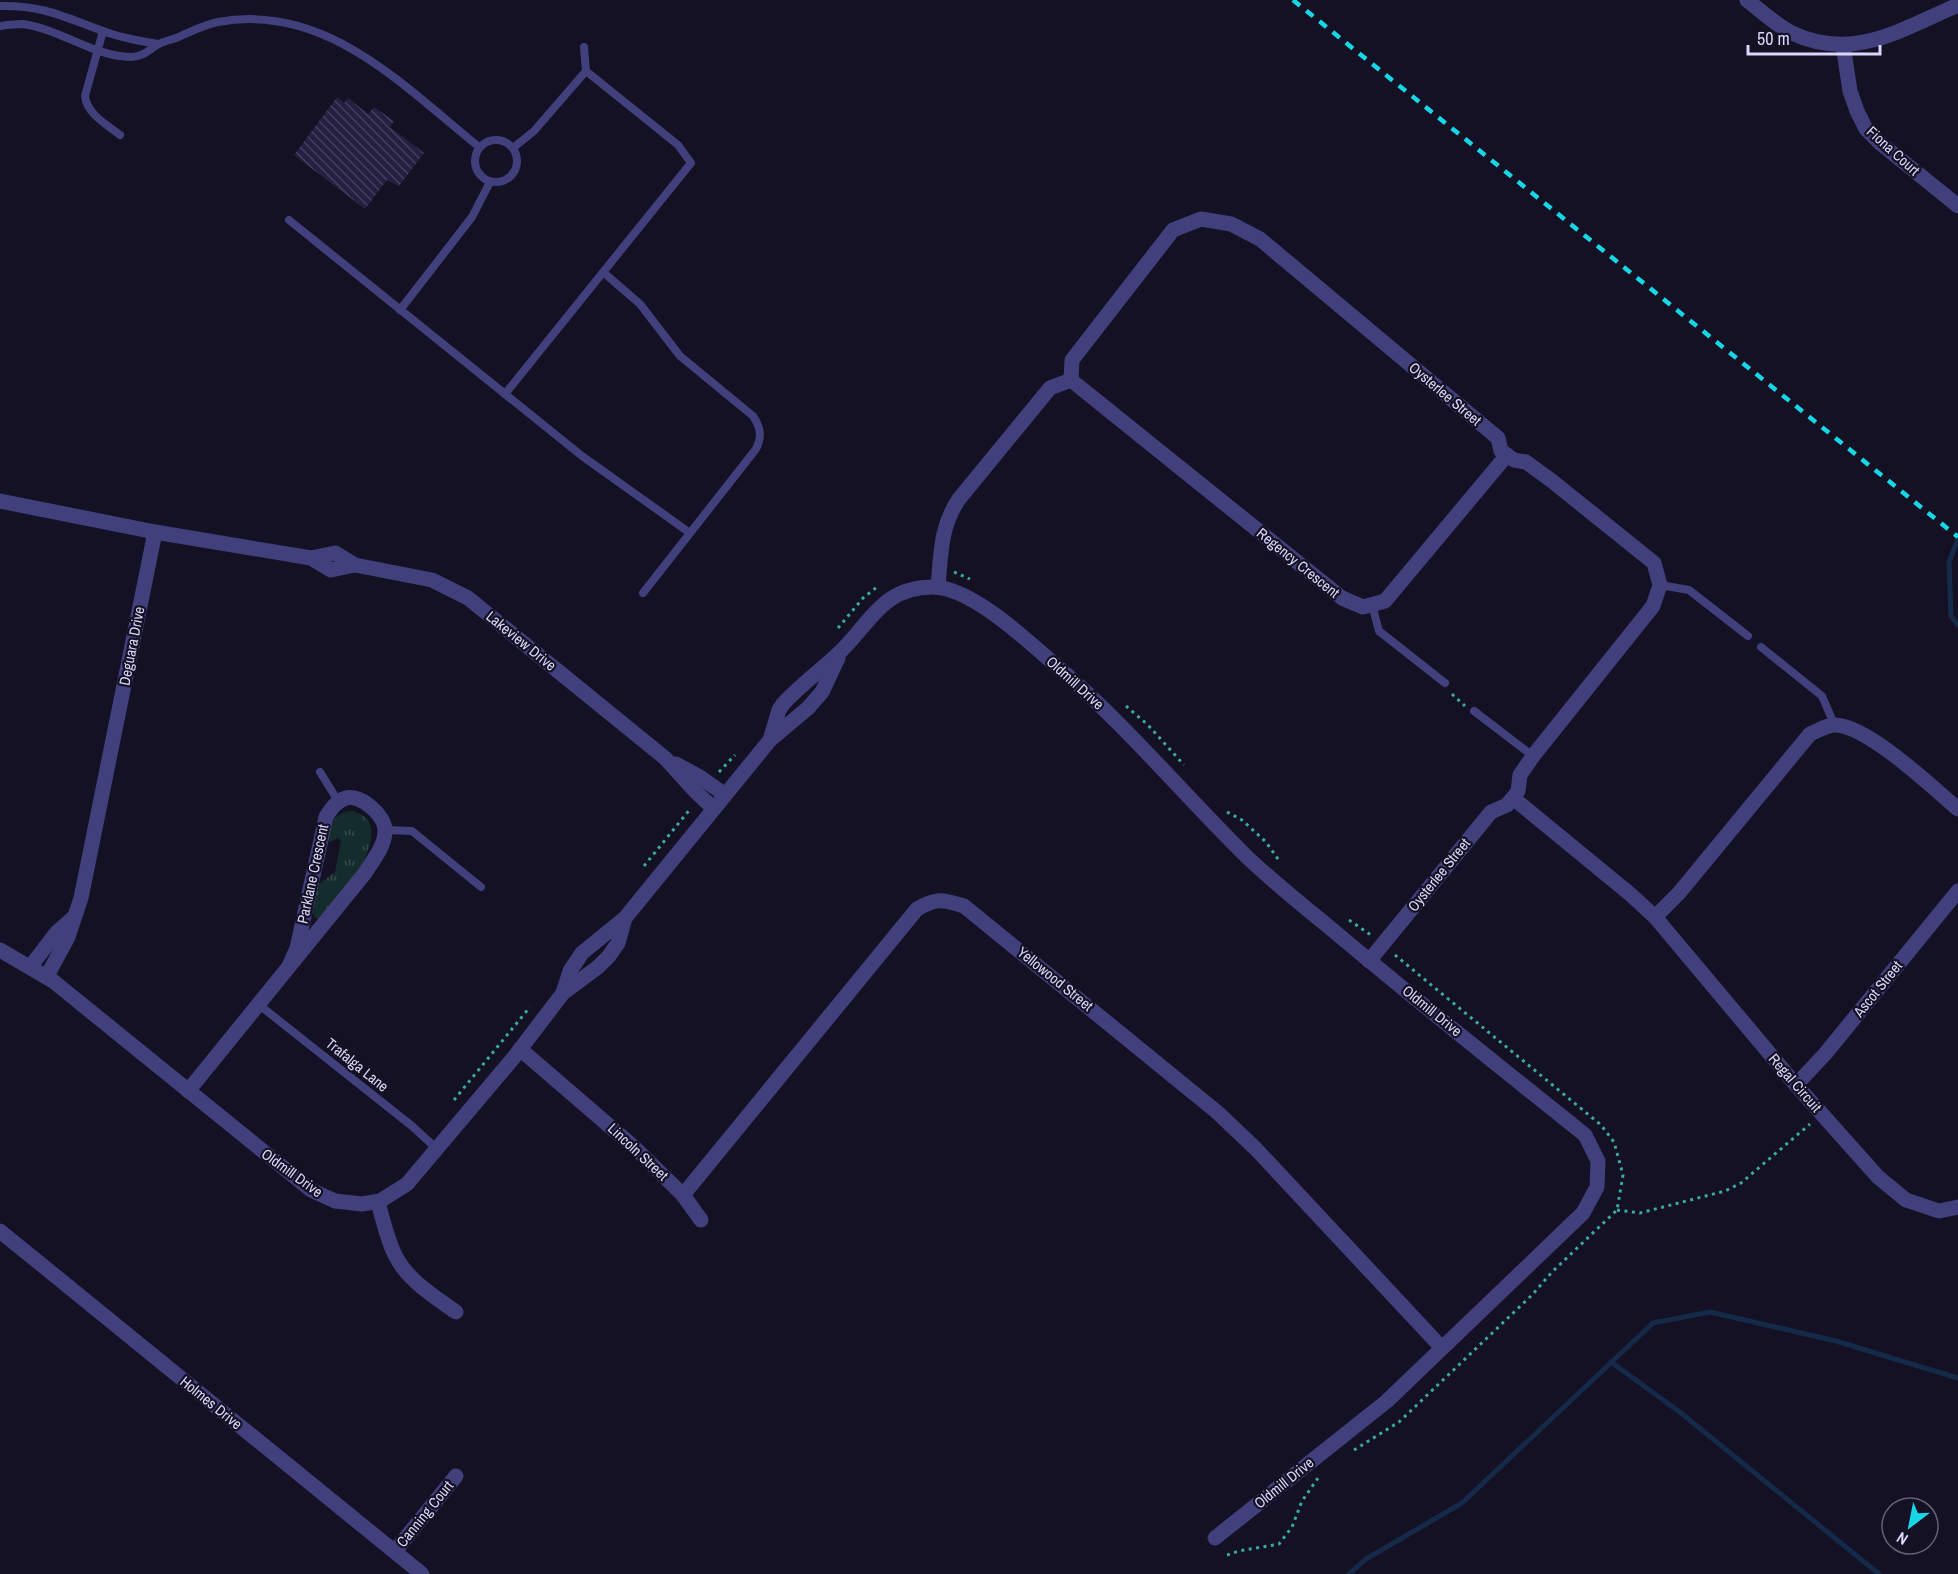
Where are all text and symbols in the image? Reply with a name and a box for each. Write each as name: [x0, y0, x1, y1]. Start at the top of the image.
scale bar: [1748, 18, 1880, 56]
text: 50 m: [1757, 26, 1790, 51]
street label: Fiona Court: [1862, 121, 1925, 181]
street label: Oysterlee Street: [1405, 357, 1487, 431]
street label: Regency Crescent: [1252, 523, 1345, 603]
street label: Deguara Drive: [114, 604, 149, 687]
street label: Lakeview Drive: [482, 606, 561, 676]
street label: Oldmill Drive: [1042, 651, 1109, 714]
street label: Parklane Crescent: [292, 822, 333, 926]
street label: Oysterlee Street: [1402, 833, 1475, 916]
street label: Yellowood Street: [1013, 941, 1098, 1016]
street label: Ascot Street: [1848, 956, 1907, 1022]
street label: Oldmill Drive: [1398, 980, 1467, 1041]
street label: Trafalga Lane: [321, 1033, 393, 1097]
street label: Regal Circuit: [1764, 1049, 1827, 1117]
street label: Lincoln Street: [603, 1118, 674, 1186]
street label: Oldmill Drive: [257, 1143, 327, 1202]
street label: Holmes Drive: [176, 1371, 247, 1434]
street label: Oldmill Drive: [1249, 1452, 1318, 1513]
street label: Canning Court: [391, 1476, 458, 1551]
north arrow: [1880, 1496, 1940, 1556]
text: N: [1892, 1527, 1912, 1551]

